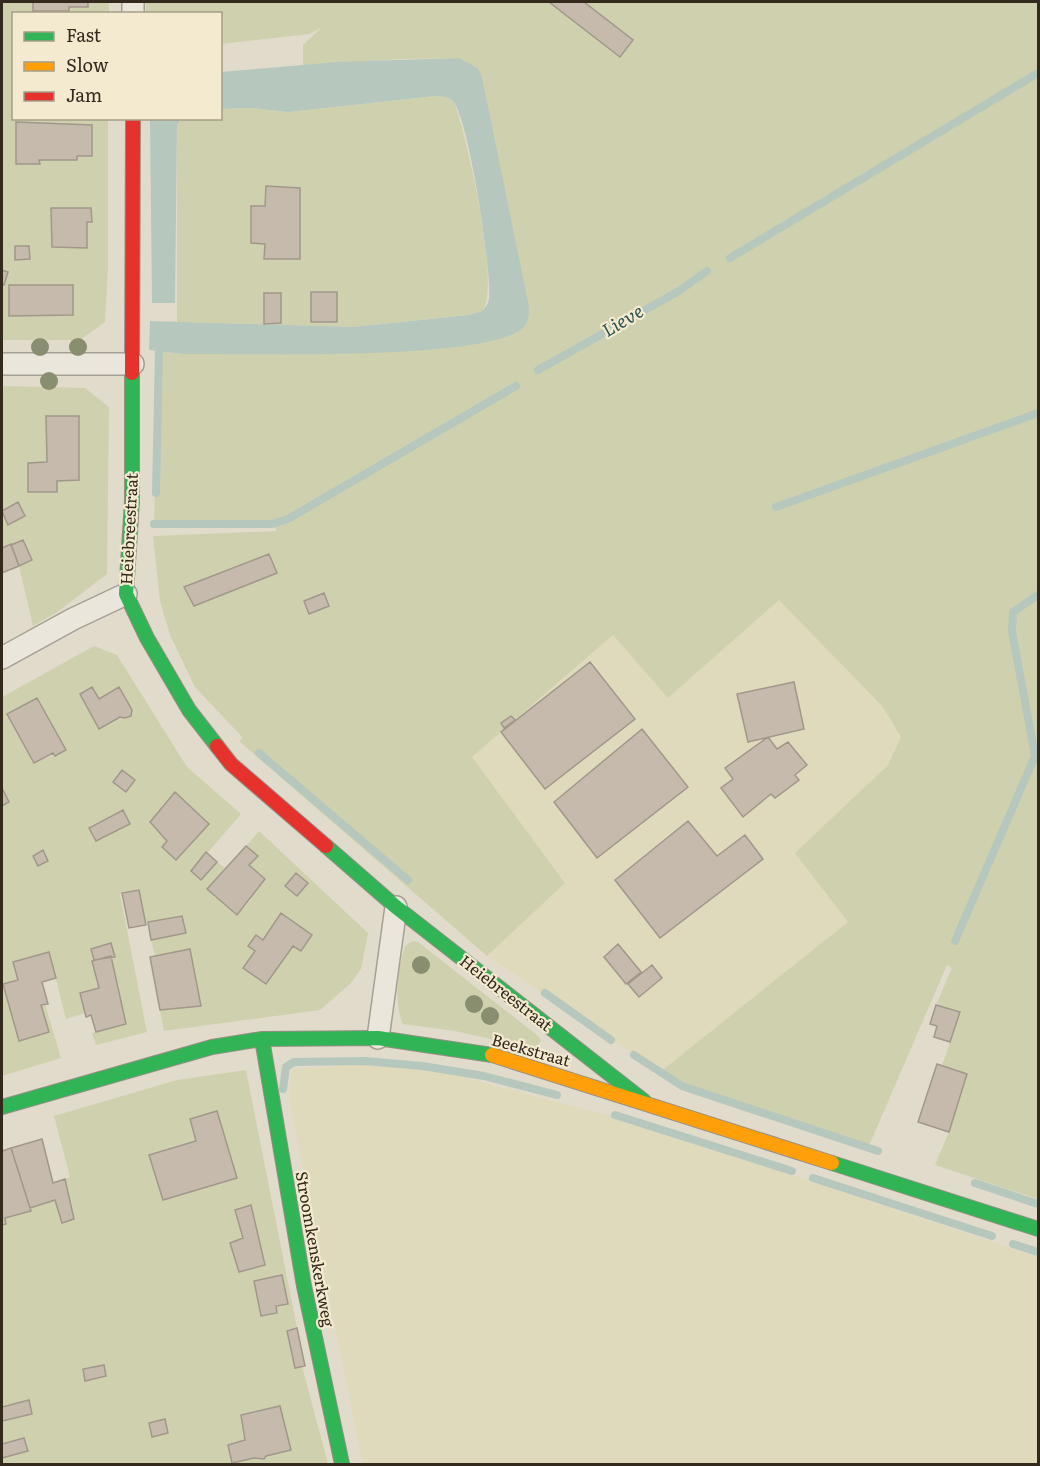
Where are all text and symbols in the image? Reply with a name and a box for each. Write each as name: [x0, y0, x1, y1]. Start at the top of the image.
legend: [12, 12, 222, 120]
text: Fast: [66, 21, 102, 48]
text: Slow: [66, 51, 109, 78]
text: Jam: [66, 81, 102, 108]
water label: Lieve: [597, 297, 648, 343]
street label: Heiebreestraat: [113, 472, 143, 586]
street label: Heiebreestraat: [455, 948, 559, 1036]
street label: Beekstraat: [489, 1026, 574, 1072]
street label: Stroomkenskerkweg: [290, 1169, 342, 1329]

